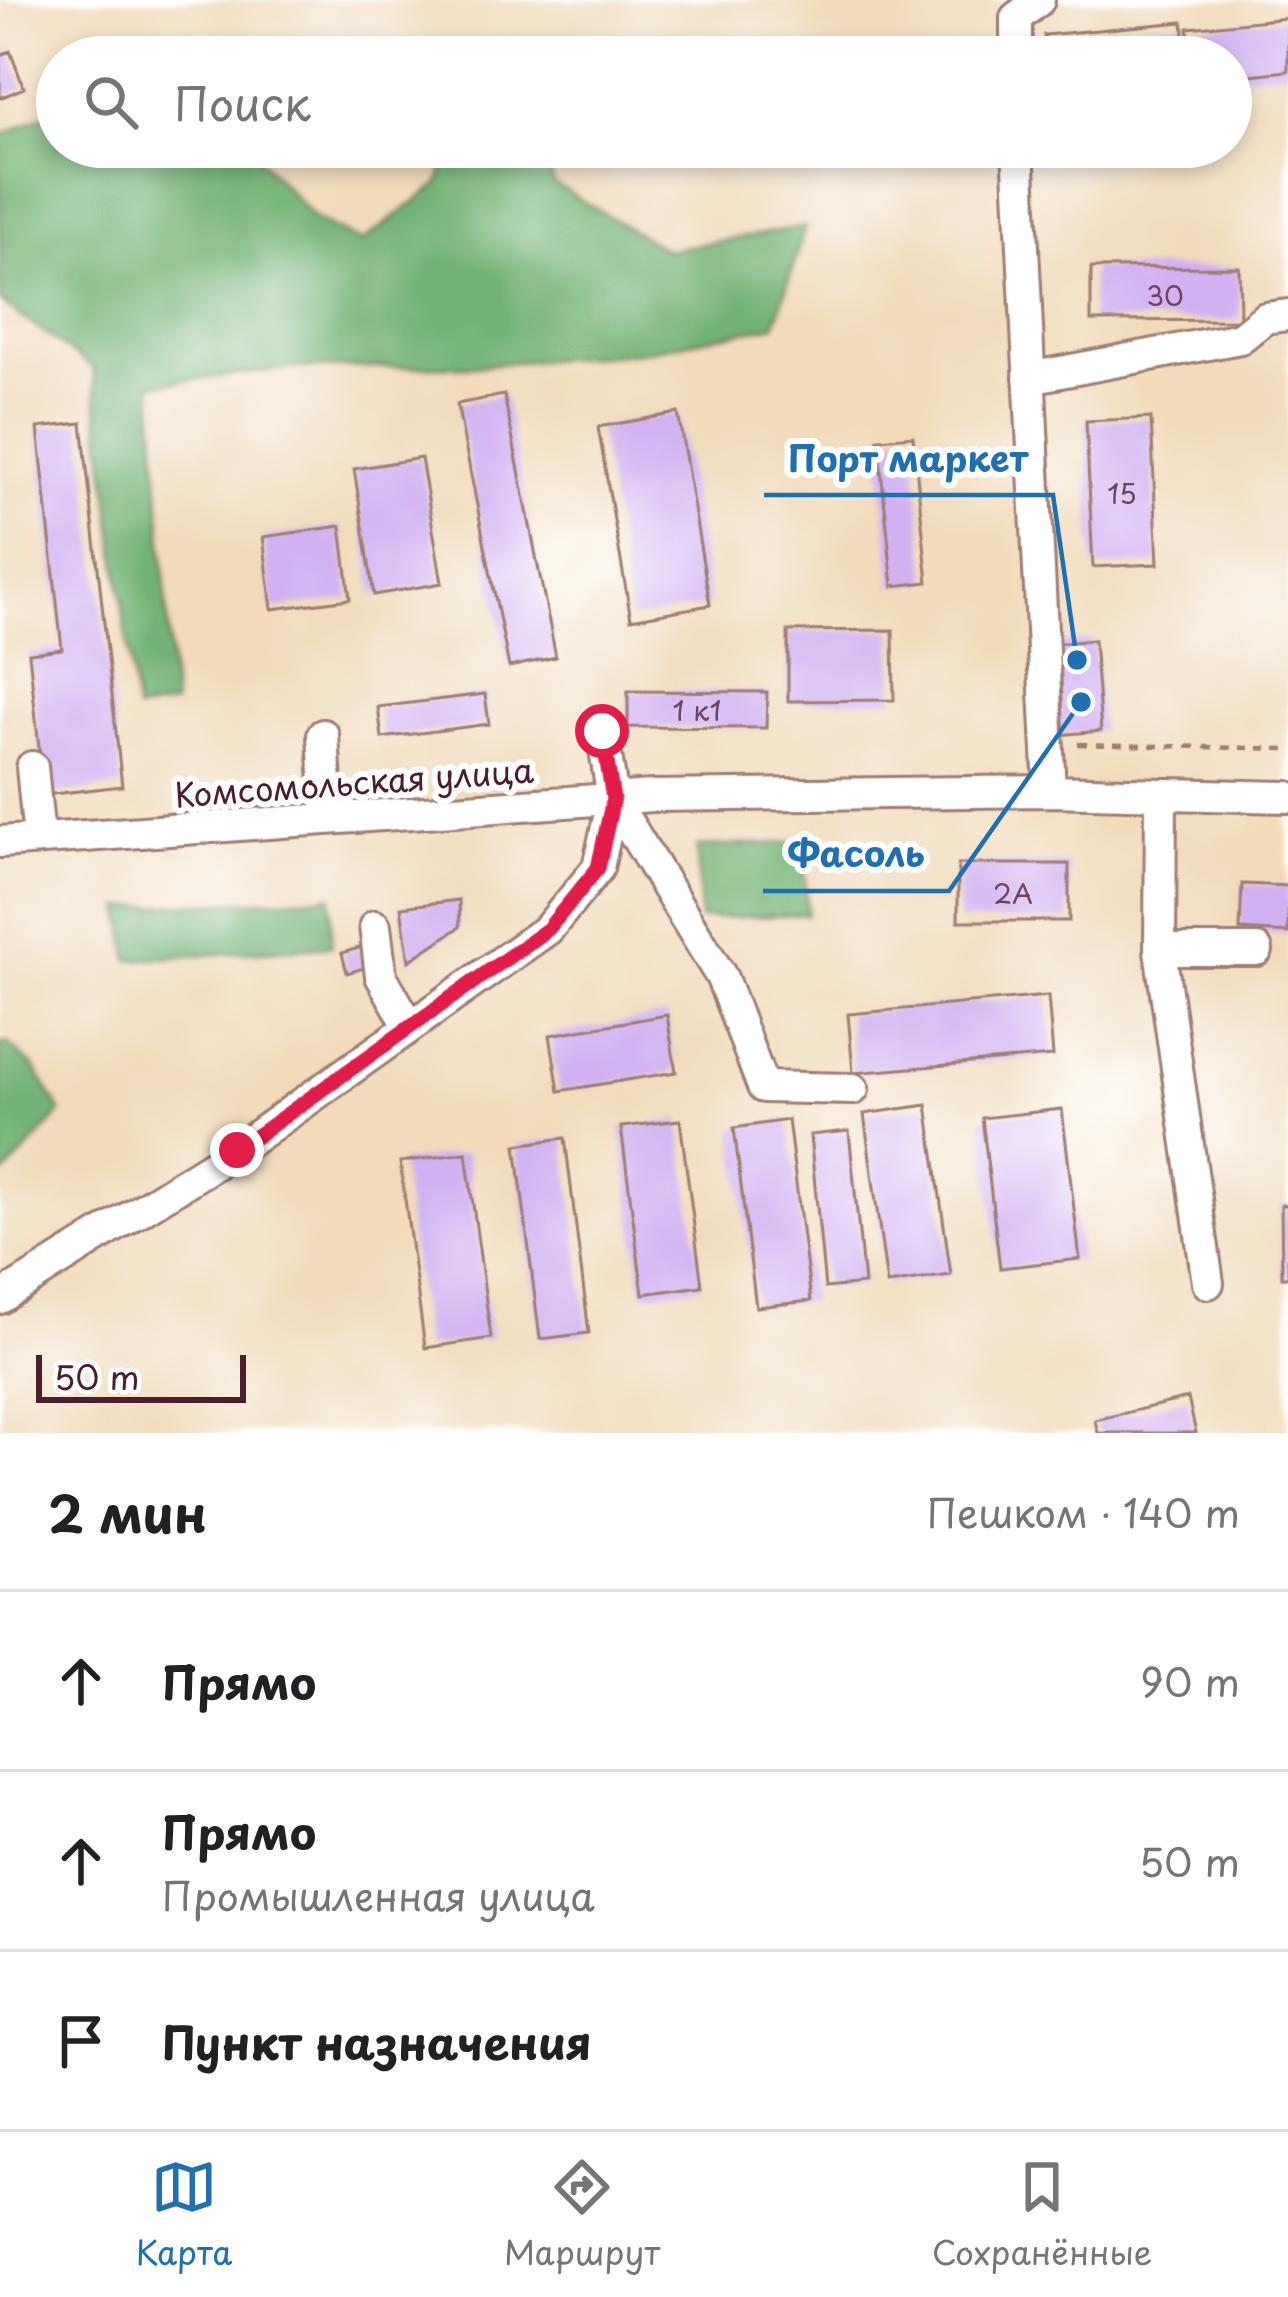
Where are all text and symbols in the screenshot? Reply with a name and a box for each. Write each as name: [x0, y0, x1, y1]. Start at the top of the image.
search box: [36, 36, 1252, 168]
text: Поиск: [174, 68, 311, 136]
icon: search: [78, 69, 144, 135]
house number: 30: [1146, 274, 1184, 315]
callout: Порт маркет: [764, 423, 1053, 495]
text: Порт маркет: [788, 430, 1029, 484]
house number: 15: [1107, 472, 1137, 513]
house number: 1 к1: [672, 689, 722, 730]
route start: [575, 704, 629, 758]
street label: Комсомольская улица: [173, 743, 535, 818]
callout: Фасоль: [763, 819, 949, 891]
text: Фасоль: [787, 825, 925, 879]
house number: 2А: [993, 872, 1033, 913]
route end: [210, 1123, 264, 1177]
scale bar: [36, 1349, 246, 1402]
text: 50 m: [54, 1351, 140, 1401]
text: 2 мин: [48, 1473, 207, 1550]
text: Пешком · 140 m: [927, 1482, 1240, 1541]
text: Прямо: [162, 1647, 316, 1715]
icon: ahead: [48, 1648, 114, 1714]
text: 90 m: [1140, 1651, 1240, 1710]
text: Прямо: [162, 1797, 316, 1865]
icon: ahead: [48, 1828, 114, 1894]
text: 50 m: [1139, 1831, 1240, 1890]
text: Промышленная улица: [162, 1865, 595, 1924]
text: Пункт назначения: [162, 2007, 592, 2075]
icon: arrive: [48, 2008, 114, 2074]
tab: Карта: [136, 2154, 233, 2276]
tab: Маршрут: [504, 2154, 660, 2276]
tab: Сохранённые: [932, 2154, 1152, 2276]

